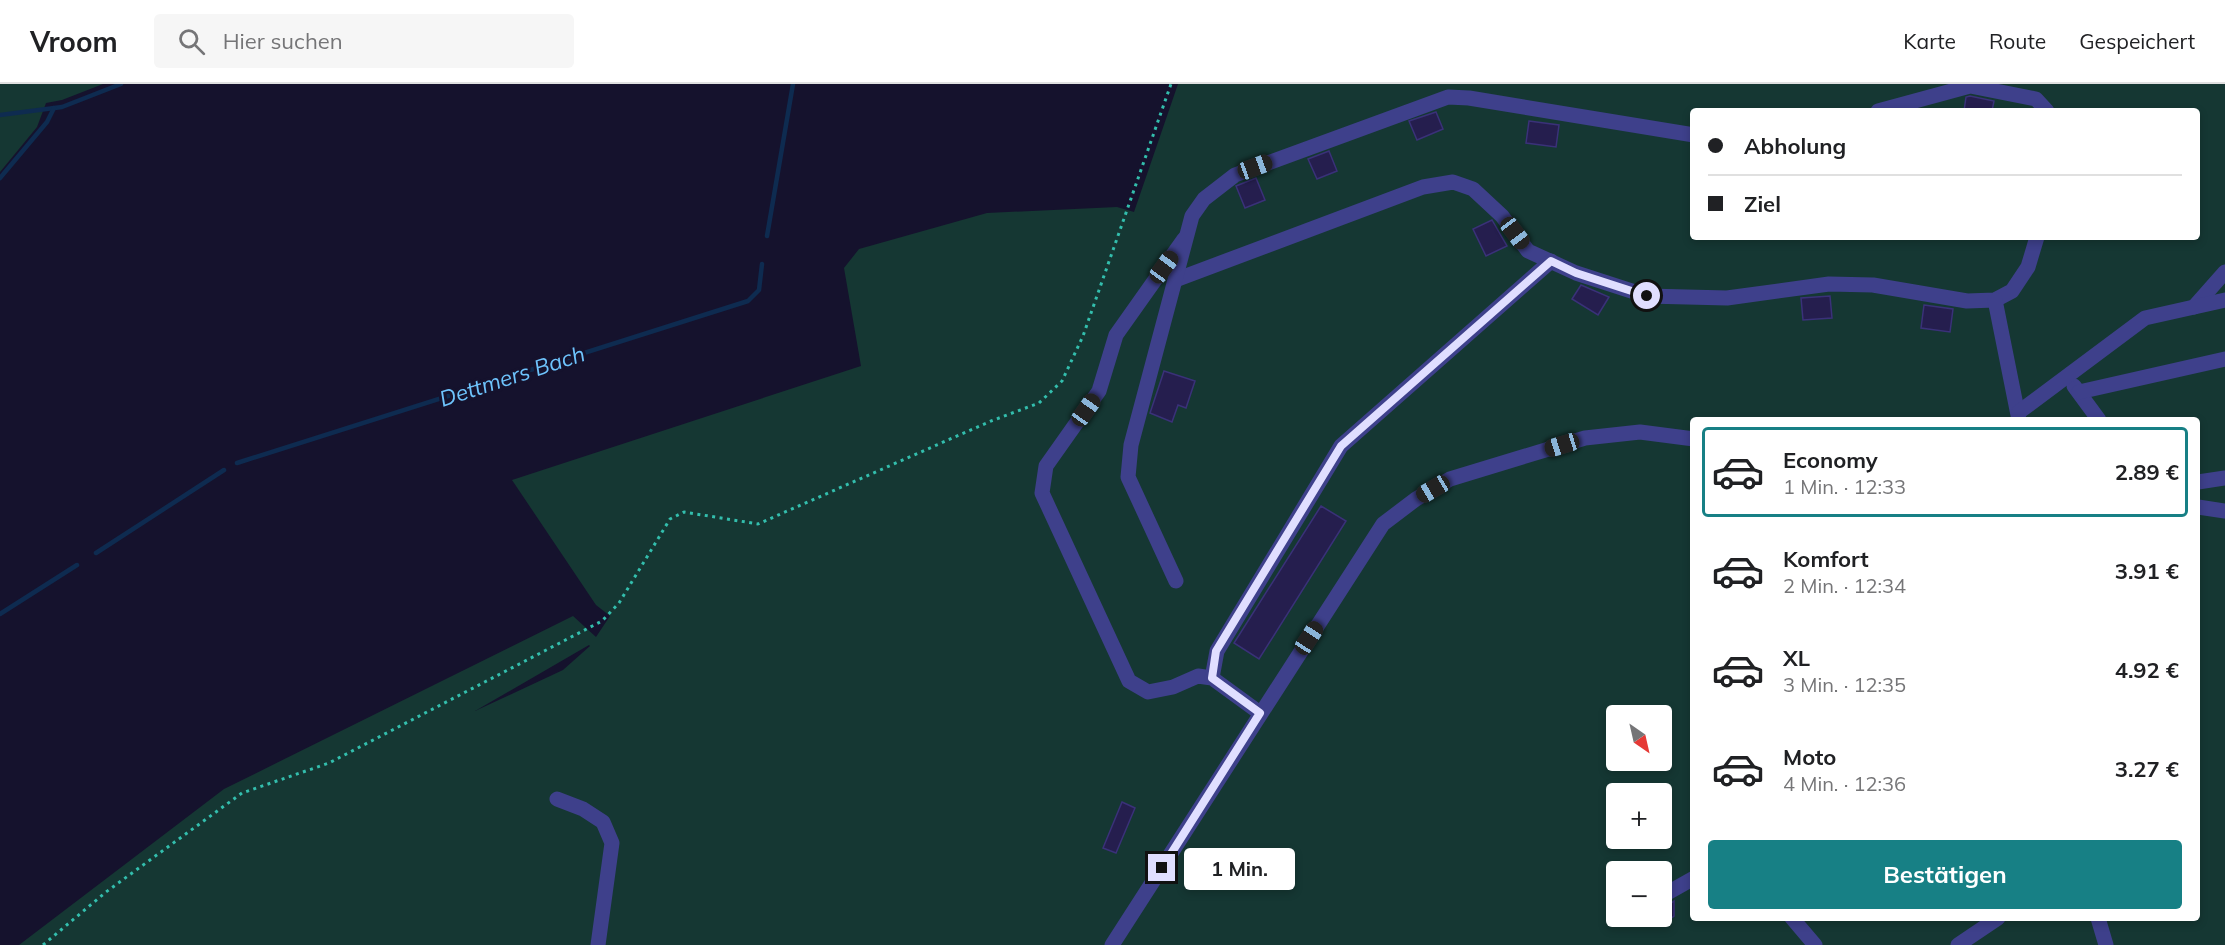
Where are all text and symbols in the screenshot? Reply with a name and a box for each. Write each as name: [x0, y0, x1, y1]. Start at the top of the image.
search box: [154, 14, 574, 68]
text: Vroom: [30, 24, 118, 59]
icon: search: [175, 25, 208, 58]
text: Hier suchen: [223, 27, 343, 55]
text: Karte: [1903, 28, 1956, 54]
text: Route: [1989, 28, 2046, 54]
text: Gespeichert: [2079, 28, 2195, 54]
text: Abholung: [1744, 132, 1846, 160]
car: [1235, 152, 1275, 182]
text: Ziel: [1744, 190, 1781, 218]
car: [1497, 213, 1533, 253]
car: [1146, 247, 1182, 287]
route start: [1633, 282, 1660, 309]
water label: Dettmers Bach: [436, 339, 588, 413]
car: [1068, 390, 1104, 430]
car: [1542, 431, 1582, 459]
icon: car: [1711, 445, 1765, 499]
text: Economy: [1783, 446, 1878, 474]
text: 2.89 €: [2115, 458, 2179, 486]
car: [1413, 472, 1453, 506]
text: 1 Min. · 12:33: [1783, 474, 1906, 499]
icon: car: [1711, 544, 1765, 598]
text: Komfort: [1783, 545, 1869, 573]
text: 3.91 €: [2115, 557, 2179, 585]
text: 2 Min. · 12:34: [1783, 573, 1906, 598]
car: [1292, 618, 1326, 658]
icon: car: [1711, 643, 1765, 697]
text: XL: [1783, 644, 1810, 672]
text: 4.92 €: [2115, 656, 2179, 684]
text: 3 Min. · 12:35: [1783, 672, 1906, 697]
north arrow: [1606, 705, 1672, 771]
map controls: [1606, 705, 1672, 927]
icon: car: [1711, 742, 1765, 796]
text: Moto: [1783, 743, 1836, 771]
text: 3.27 €: [2115, 755, 2179, 783]
text: 4 Min. · 12:36: [1783, 771, 1906, 796]
button: +: [1606, 783, 1672, 849]
button: Bestätigen: [1708, 840, 2182, 909]
callout: 1 Min.: [1183, 847, 1294, 889]
route end: [1148, 854, 1175, 881]
text: 1 Min.: [1211, 856, 1268, 881]
button: −: [1606, 861, 1672, 927]

